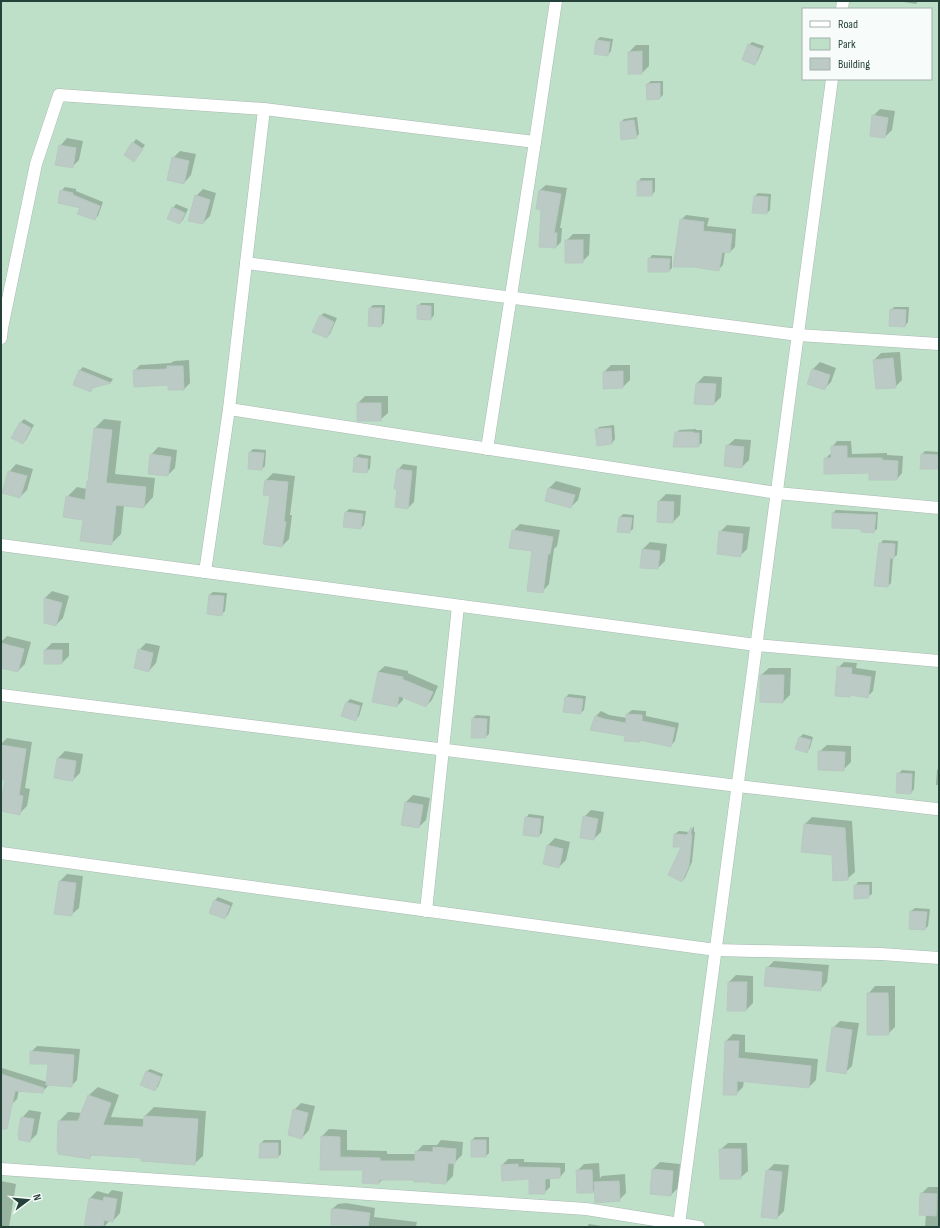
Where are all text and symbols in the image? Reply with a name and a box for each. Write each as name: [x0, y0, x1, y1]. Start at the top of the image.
legend: [802, 8, 932, 80]
text: Road: [838, 17, 858, 32]
text: Park: [838, 37, 856, 52]
text: Building: [838, 57, 870, 72]
north arrow: [8, 1180, 48, 1220]
text: N: [30, 1193, 44, 1202]

